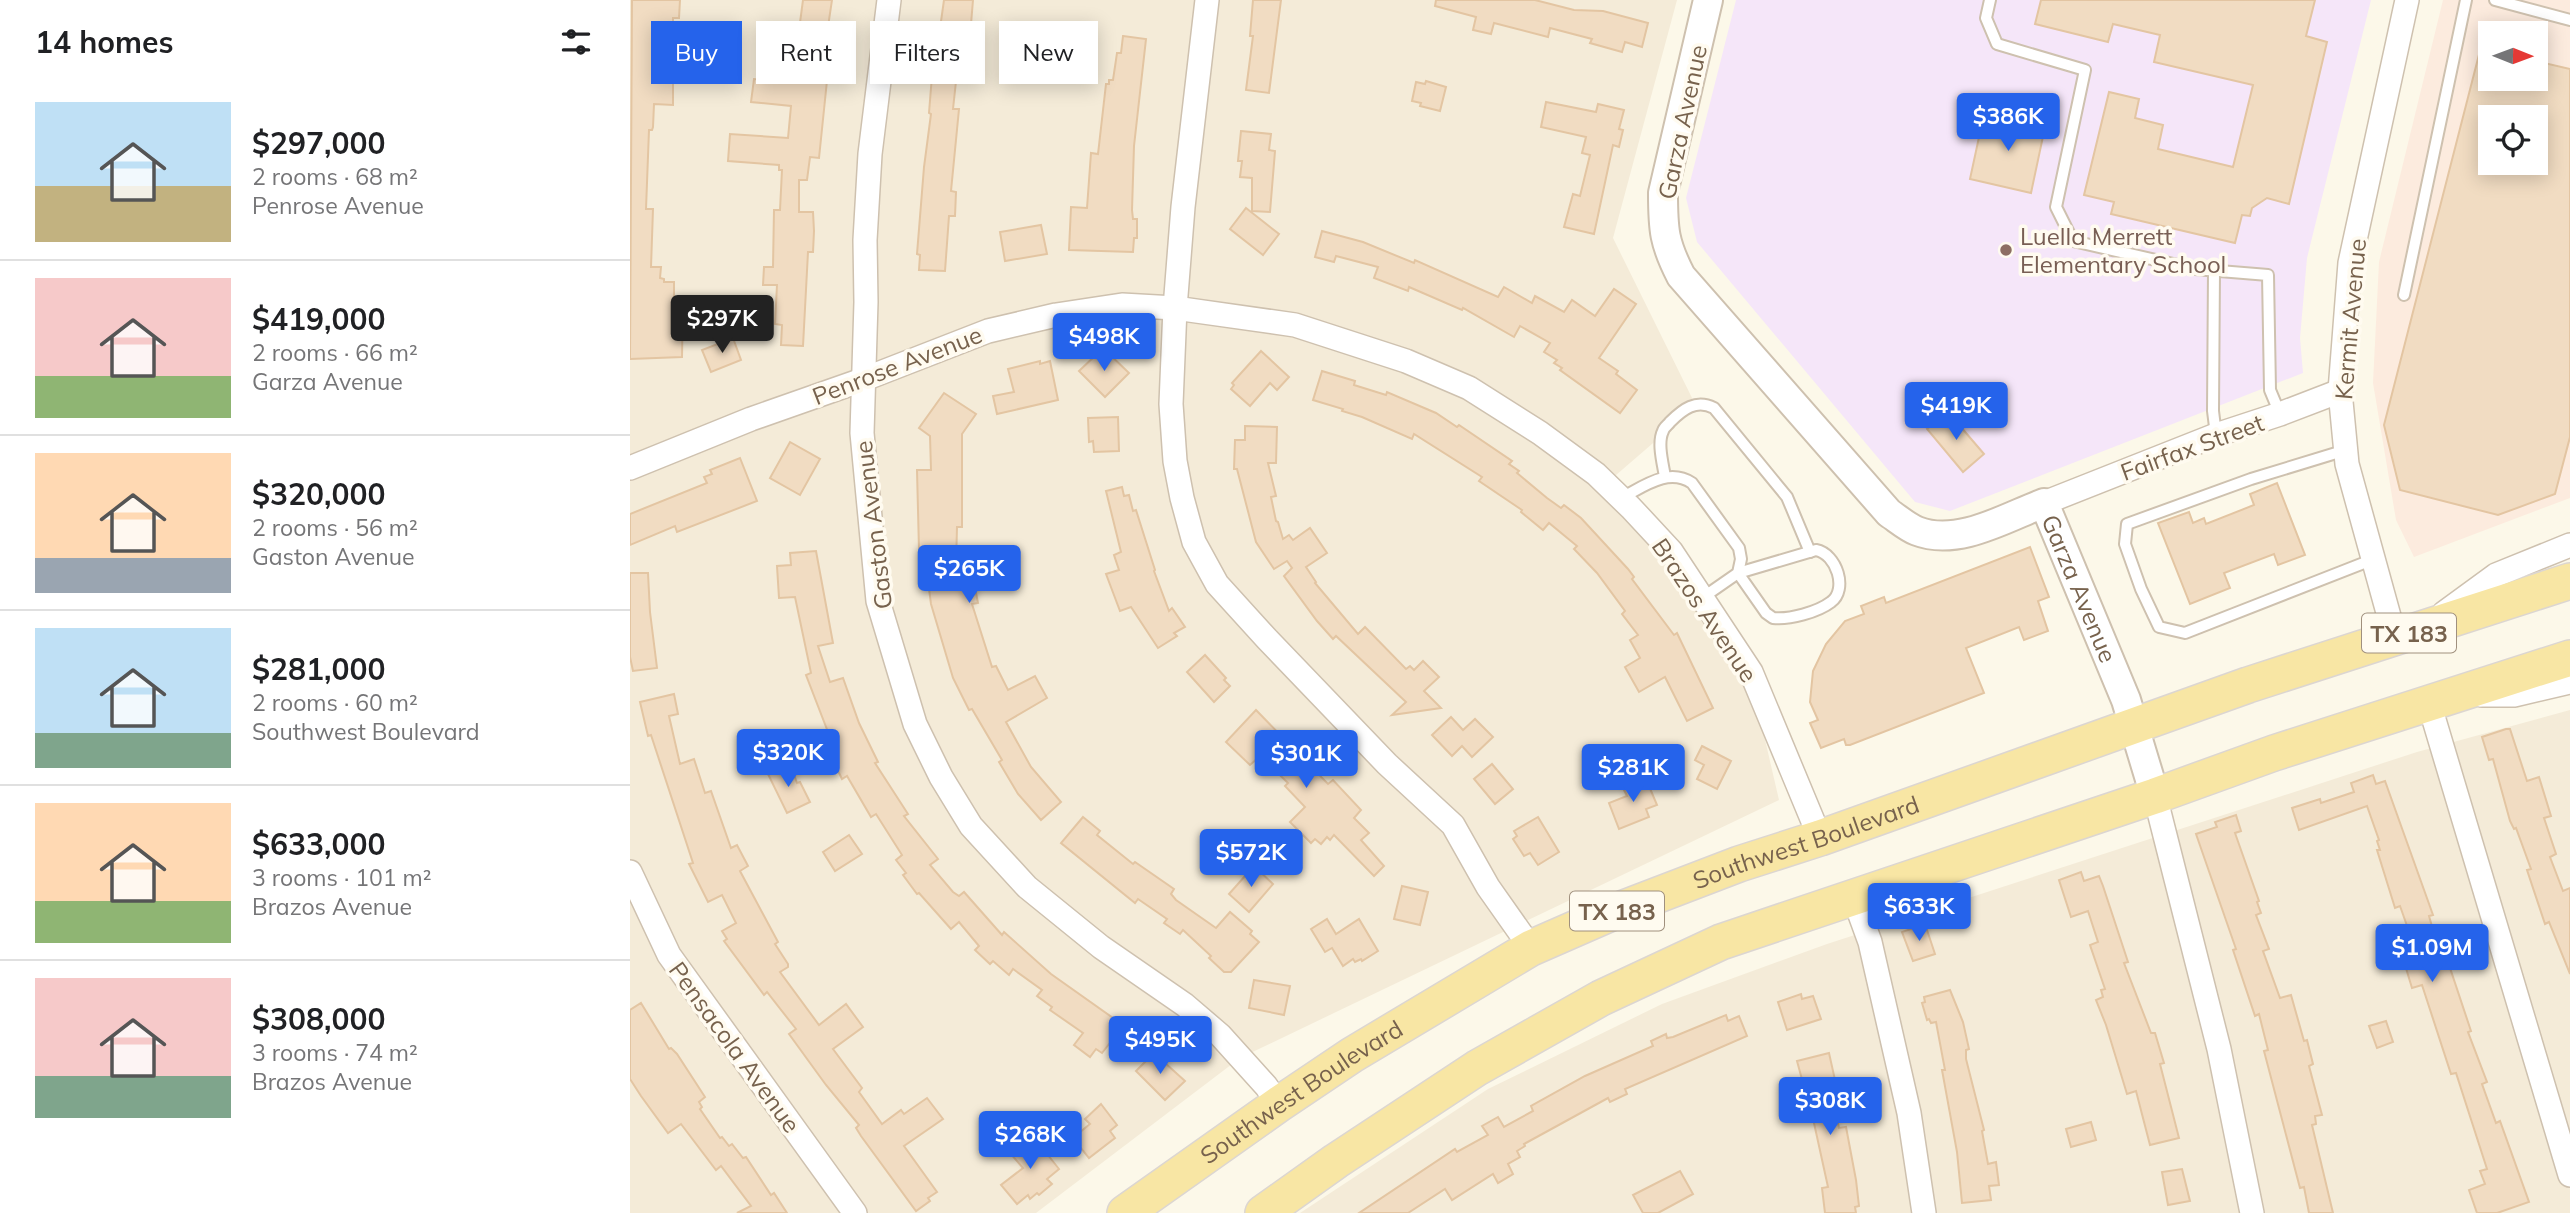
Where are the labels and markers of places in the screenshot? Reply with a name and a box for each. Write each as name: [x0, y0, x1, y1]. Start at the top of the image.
pin: $386K: [1959, 94, 2057, 153]
place label: Luella Merrett Elementary School: [2020, 221, 2226, 279]
marker: Luella Merrett Elementary School: [1998, 242, 2014, 258]
pin: $297K: [673, 296, 771, 355]
pin: $498K: [1055, 314, 1153, 373]
pin: $419K: [1907, 382, 2005, 442]
pin: $265K: [920, 546, 1018, 605]
pin: $320K: [739, 730, 837, 789]
pin: $301K: [1257, 730, 1355, 790]
pin: $281K: [1584, 744, 1682, 804]
pin: $572K: [1202, 830, 1300, 889]
pin: $633K: [1870, 884, 1968, 943]
pin: $1.09M: [2375, 925, 2489, 984]
pin: $495K: [1111, 1016, 1209, 1076]
pin: $308K: [1781, 1078, 1879, 1137]
pin: $268K: [981, 1112, 1079, 1171]

